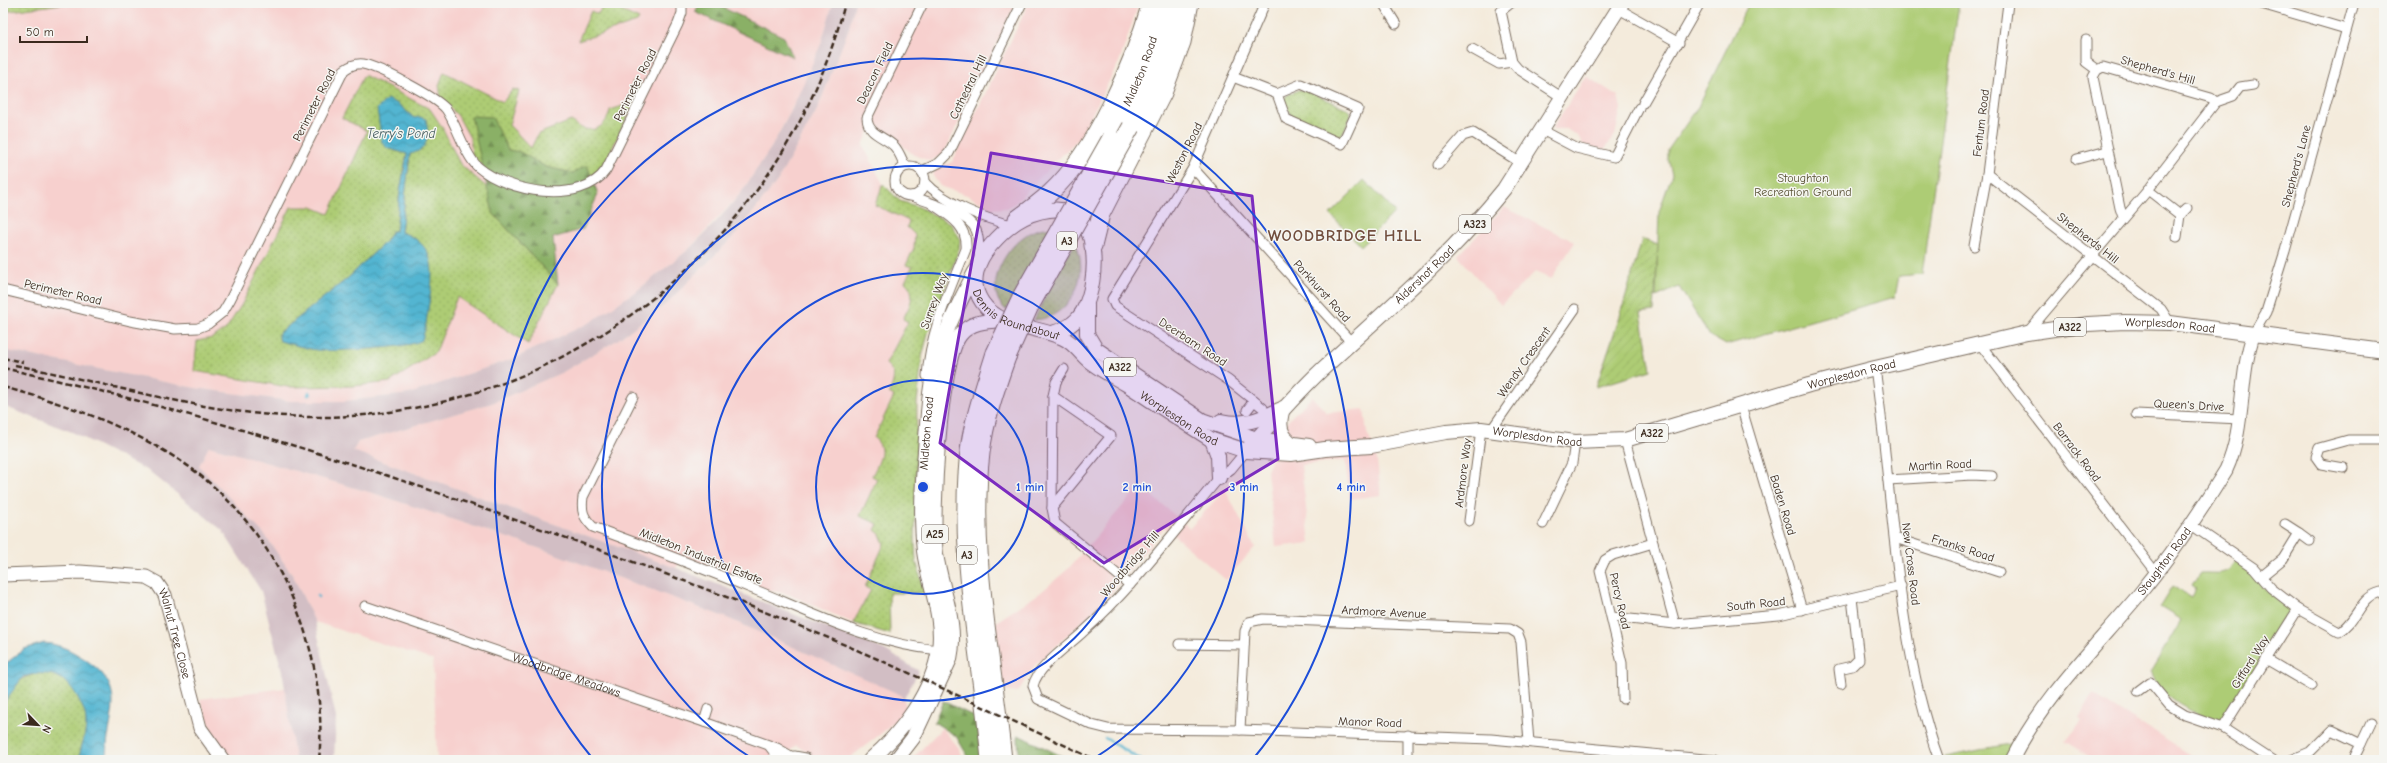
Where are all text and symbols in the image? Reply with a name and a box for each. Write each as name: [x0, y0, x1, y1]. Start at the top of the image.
scale bar: [20, 18, 87, 44]
text: 50 m: [26, 25, 54, 39]
street label: Midleton Road: [1120, 35, 1160, 108]
street label: Deacon Field: [854, 40, 896, 106]
street label: Perimeter Road: [611, 46, 659, 124]
street label: Cathedral Hill: [946, 53, 990, 121]
street label: Shepherd's Hill: [2119, 53, 2197, 87]
street label: Perimeter Road: [290, 66, 338, 144]
street label: Fentum Road: [1970, 88, 1992, 158]
street label: Weston Road: [1163, 120, 1205, 186]
street label: Shepherd's Lane: [2278, 123, 2314, 209]
water label: Terry’s Pond: [367, 126, 436, 141]
park label: Stoughton Recreation Ground: [1754, 171, 1852, 199]
street label: Shepherds Hill: [2054, 210, 2122, 266]
road number: A323: [1459, 215, 1491, 233]
district label: WOODBRIDGE HILL: [1268, 227, 1422, 245]
road number: A3: [1057, 232, 1077, 250]
street label: Aldershot Road: [1391, 243, 1457, 307]
street label: Parkhurst Road: [1290, 257, 1354, 325]
street label: Surrey Way: [917, 270, 951, 331]
street label: Perimeter Road: [23, 276, 103, 308]
street label: Dennis Roundabout: [970, 287, 1062, 343]
street label: Deerbarn Road: [1156, 315, 1230, 369]
street label: Worplesdon Road: [2125, 315, 2216, 336]
road number: A322: [2054, 318, 2086, 336]
street label: Wendy Crescent: [1495, 324, 1554, 400]
street label: Worplesdon Road: [1806, 356, 1897, 392]
road number: A322: [1104, 358, 1136, 376]
street label: Worplesdon Road: [1137, 388, 1220, 448]
street label: Midleton Road: [917, 396, 937, 471]
street label: Queen's Drive: [2153, 396, 2225, 414]
street label: Barrack Road: [2050, 420, 2104, 484]
street label: Worplesdon Road: [1492, 424, 1583, 449]
road number: A322: [1636, 424, 1668, 442]
street label: Ardmore Way: [1452, 437, 1474, 508]
street label: Martin Road: [1908, 456, 1972, 474]
street label: Baden Road: [1767, 473, 1799, 537]
centre of rings: [916, 480, 930, 494]
text: 1 min: [1016, 480, 1044, 494]
text: 2 min: [1122, 480, 1152, 494]
text: 3 min: [1229, 480, 1259, 494]
text: 4 min: [1337, 480, 1365, 494]
street label: New Cross Road: [1899, 522, 1923, 606]
street label: Midleton Industrial Estate: [638, 525, 764, 587]
road number: A25: [922, 525, 948, 543]
street label: Stoughton Road: [2134, 525, 2194, 598]
street label: Woodbridge Hill: [1098, 528, 1162, 600]
street label: Franks Road: [1930, 531, 1996, 565]
road number: A3: [957, 546, 977, 564]
street label: Percy Road: [1607, 571, 1633, 631]
street label: Walnut Tree Close: [156, 586, 194, 680]
street label: South Road: [1726, 594, 1786, 614]
street label: Ardmore Avenue: [1341, 603, 1427, 621]
street label: Giffard Way: [2228, 632, 2272, 691]
street label: Woodbridge Meadows: [511, 650, 622, 700]
north arrow: [18, 705, 58, 745]
street label: Manor Road: [1338, 714, 1402, 730]
text: N: [39, 723, 54, 735]

